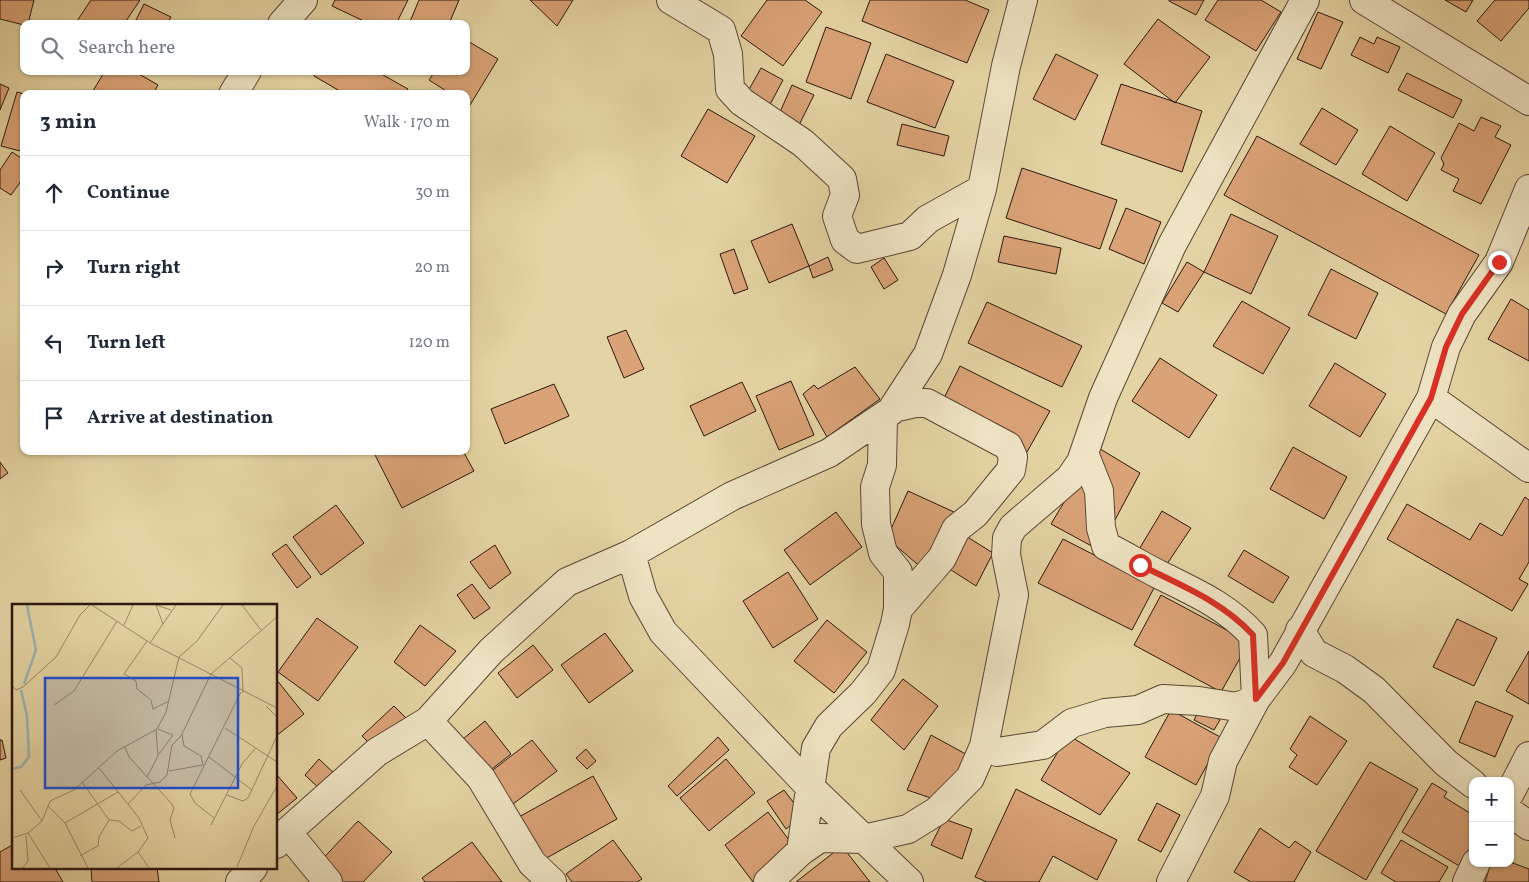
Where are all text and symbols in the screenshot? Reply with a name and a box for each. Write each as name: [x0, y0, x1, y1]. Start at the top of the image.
search box: [20, 20, 470, 75]
icon: search: [38, 34, 66, 62]
text: Search here: [78, 35, 175, 61]
text: 3 min: [40, 108, 96, 137]
text: Walk · 170 m: [364, 112, 450, 134]
icon: ahead: [40, 179, 68, 207]
text: Continue: [87, 180, 170, 206]
text: 30 m: [415, 182, 450, 204]
route end: [1488, 251, 1511, 274]
icon: right: [40, 254, 68, 282]
text: Turn right: [87, 255, 180, 281]
text: 20 m: [415, 257, 450, 279]
icon: left: [40, 329, 68, 357]
text: Turn left: [87, 330, 166, 356]
text: 120 m: [408, 332, 450, 354]
icon: arrive: [40, 404, 68, 432]
text: Arrive at destination: [87, 405, 273, 431]
route start: [1129, 554, 1152, 577]
inset map: [12, 604, 278, 870]
map controls: [1469, 777, 1514, 867]
button: +: [1469, 777, 1514, 822]
button: −: [1469, 822, 1514, 867]

